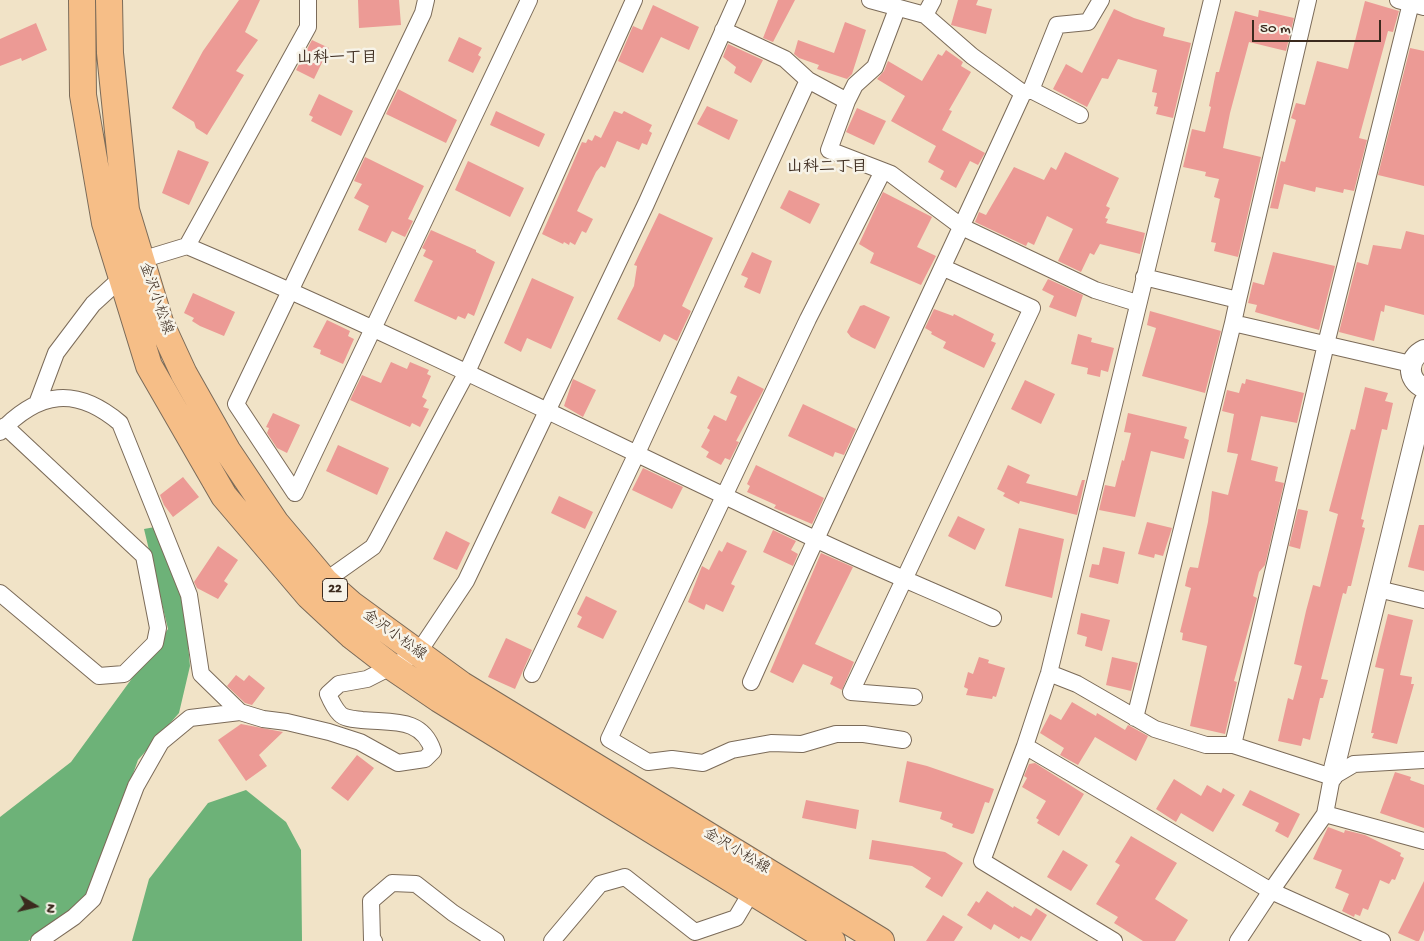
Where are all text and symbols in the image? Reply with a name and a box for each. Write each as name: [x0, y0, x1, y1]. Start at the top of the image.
scale bar: [1254, 10, 1383, 42]
text: 50 m: [1260, 20, 1291, 38]
district label: 山科一丁目: [297, 50, 377, 70]
district label: 山科二丁目: [787, 159, 867, 179]
street label: 金沢小松線: [134, 261, 176, 337]
road number: 22: [322, 578, 348, 602]
street label: 金沢小松線: [358, 607, 430, 665]
street label: 金沢小松線: [699, 825, 773, 879]
north arrow: [10, 881, 60, 931]
text: N: [41, 903, 59, 914]

